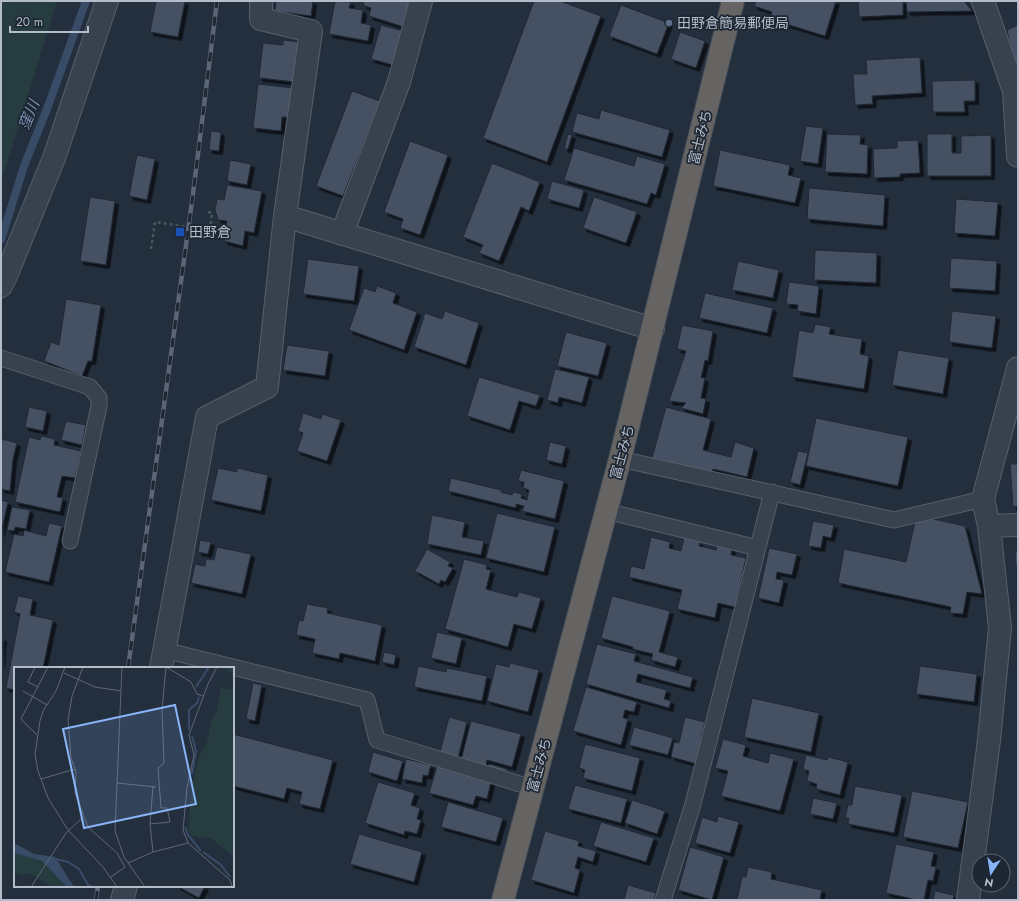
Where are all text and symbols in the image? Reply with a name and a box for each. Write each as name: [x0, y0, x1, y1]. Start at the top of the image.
scale bar: [10, 8, 88, 34]
text: 20 m: [16, 13, 43, 31]
place label: 田野倉簡易郵便局: [677, 13, 789, 33]
marker: 田野倉簡易郵便局: [664, 18, 674, 28]
water label: 窪川: [13, 95, 46, 133]
street label: 富士みち: [684, 107, 716, 167]
place label: 田野倉: [189, 222, 231, 242]
marker: 田野倉: [174, 226, 186, 238]
street label: 富士みち: [605, 422, 639, 482]
inset map: [14, 667, 234, 887]
street label: 富士みち: [522, 735, 556, 795]
north arrow: [971, 853, 1011, 893]
text: N: [983, 874, 995, 892]

